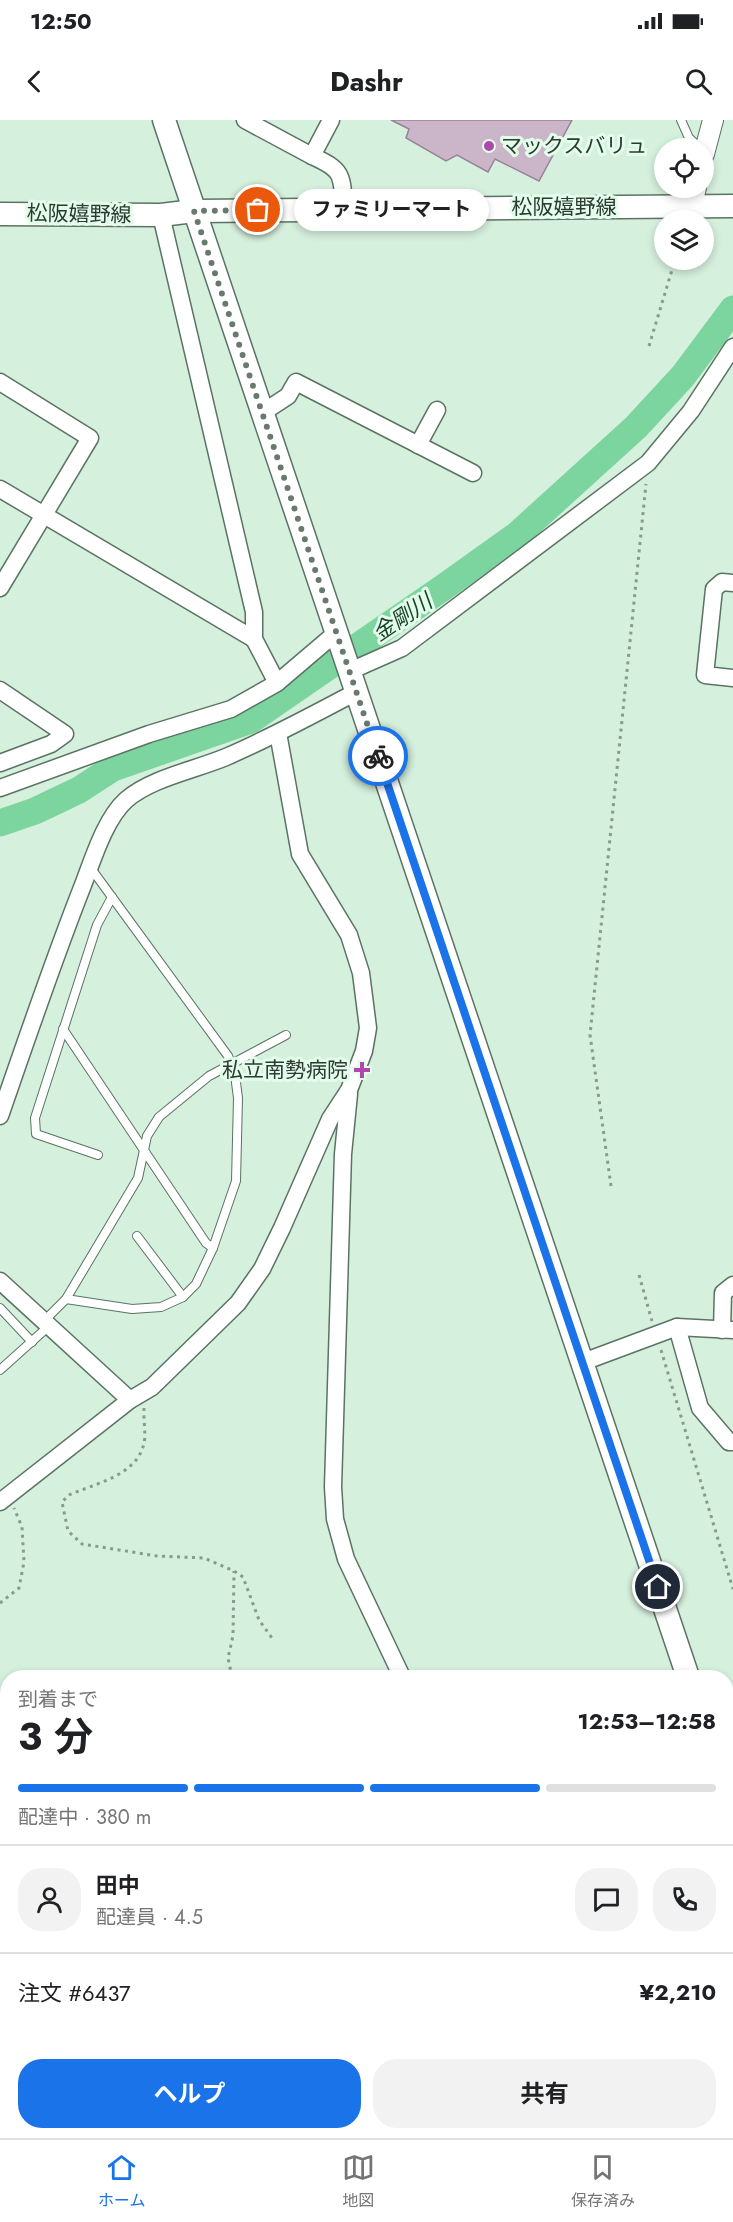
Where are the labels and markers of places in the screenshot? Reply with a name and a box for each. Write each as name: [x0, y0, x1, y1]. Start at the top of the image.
place label: マックスバリュ: [501, 131, 647, 161]
marker: マックスバリュ: [482, 139, 496, 153]
pin: [232, 184, 283, 235]
callout: ファミリーマート: [294, 189, 489, 231]
place label: 私立南勢病院: [222, 1055, 348, 1085]
marker: 私立南勢病院: [353, 1061, 371, 1079]
pin: [632, 1561, 683, 1612]

